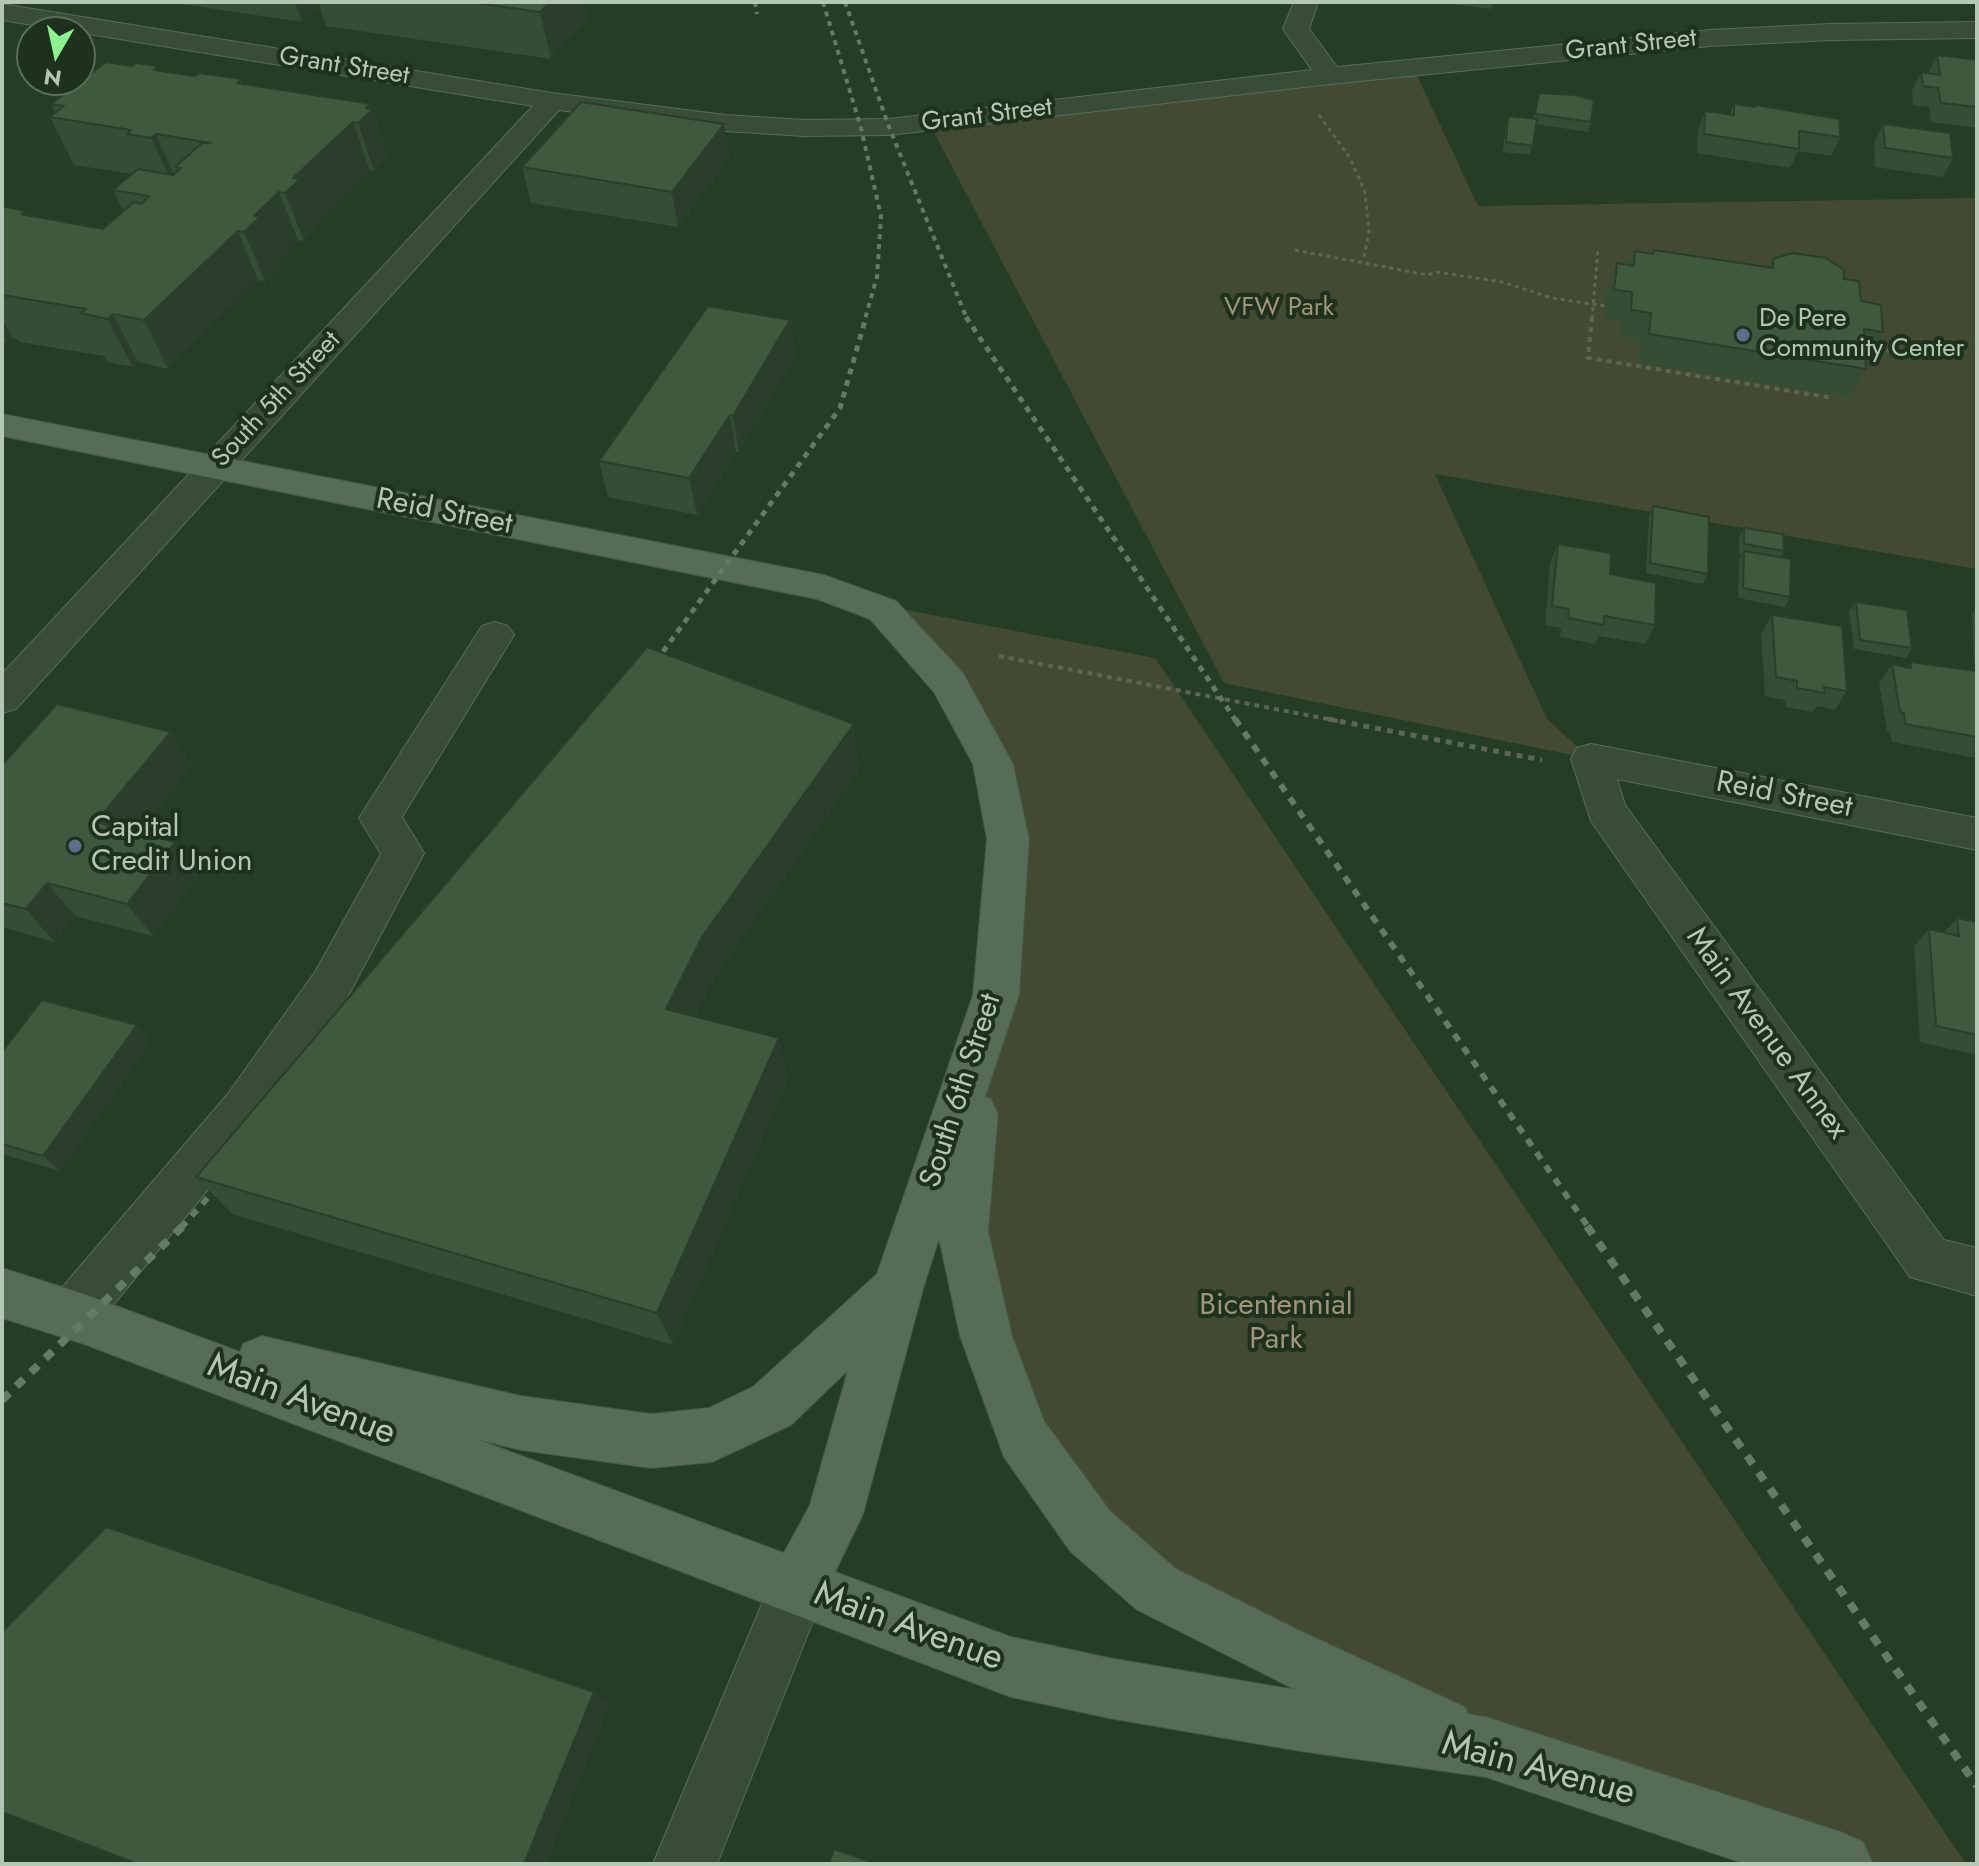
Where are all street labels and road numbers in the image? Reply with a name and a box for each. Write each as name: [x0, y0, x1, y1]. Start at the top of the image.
street label: Grant Street: [1564, 24, 1698, 68]
street label: Grant Street: [277, 41, 411, 93]
street label: Grant Street: [920, 93, 1054, 139]
street label: South 5th Street: [206, 326, 348, 474]
street label: Reid Street: [373, 482, 515, 544]
street label: Reid Street: [1713, 765, 1855, 827]
street label: Main Avenue Annex: [1677, 921, 1855, 1147]
street label: South 6th Street: [914, 990, 1010, 1192]
street label: Main Avenue: [201, 1345, 401, 1457]
street label: Main Avenue: [808, 1574, 1008, 1682]
street label: Main Avenue: [1437, 1724, 1639, 1816]

